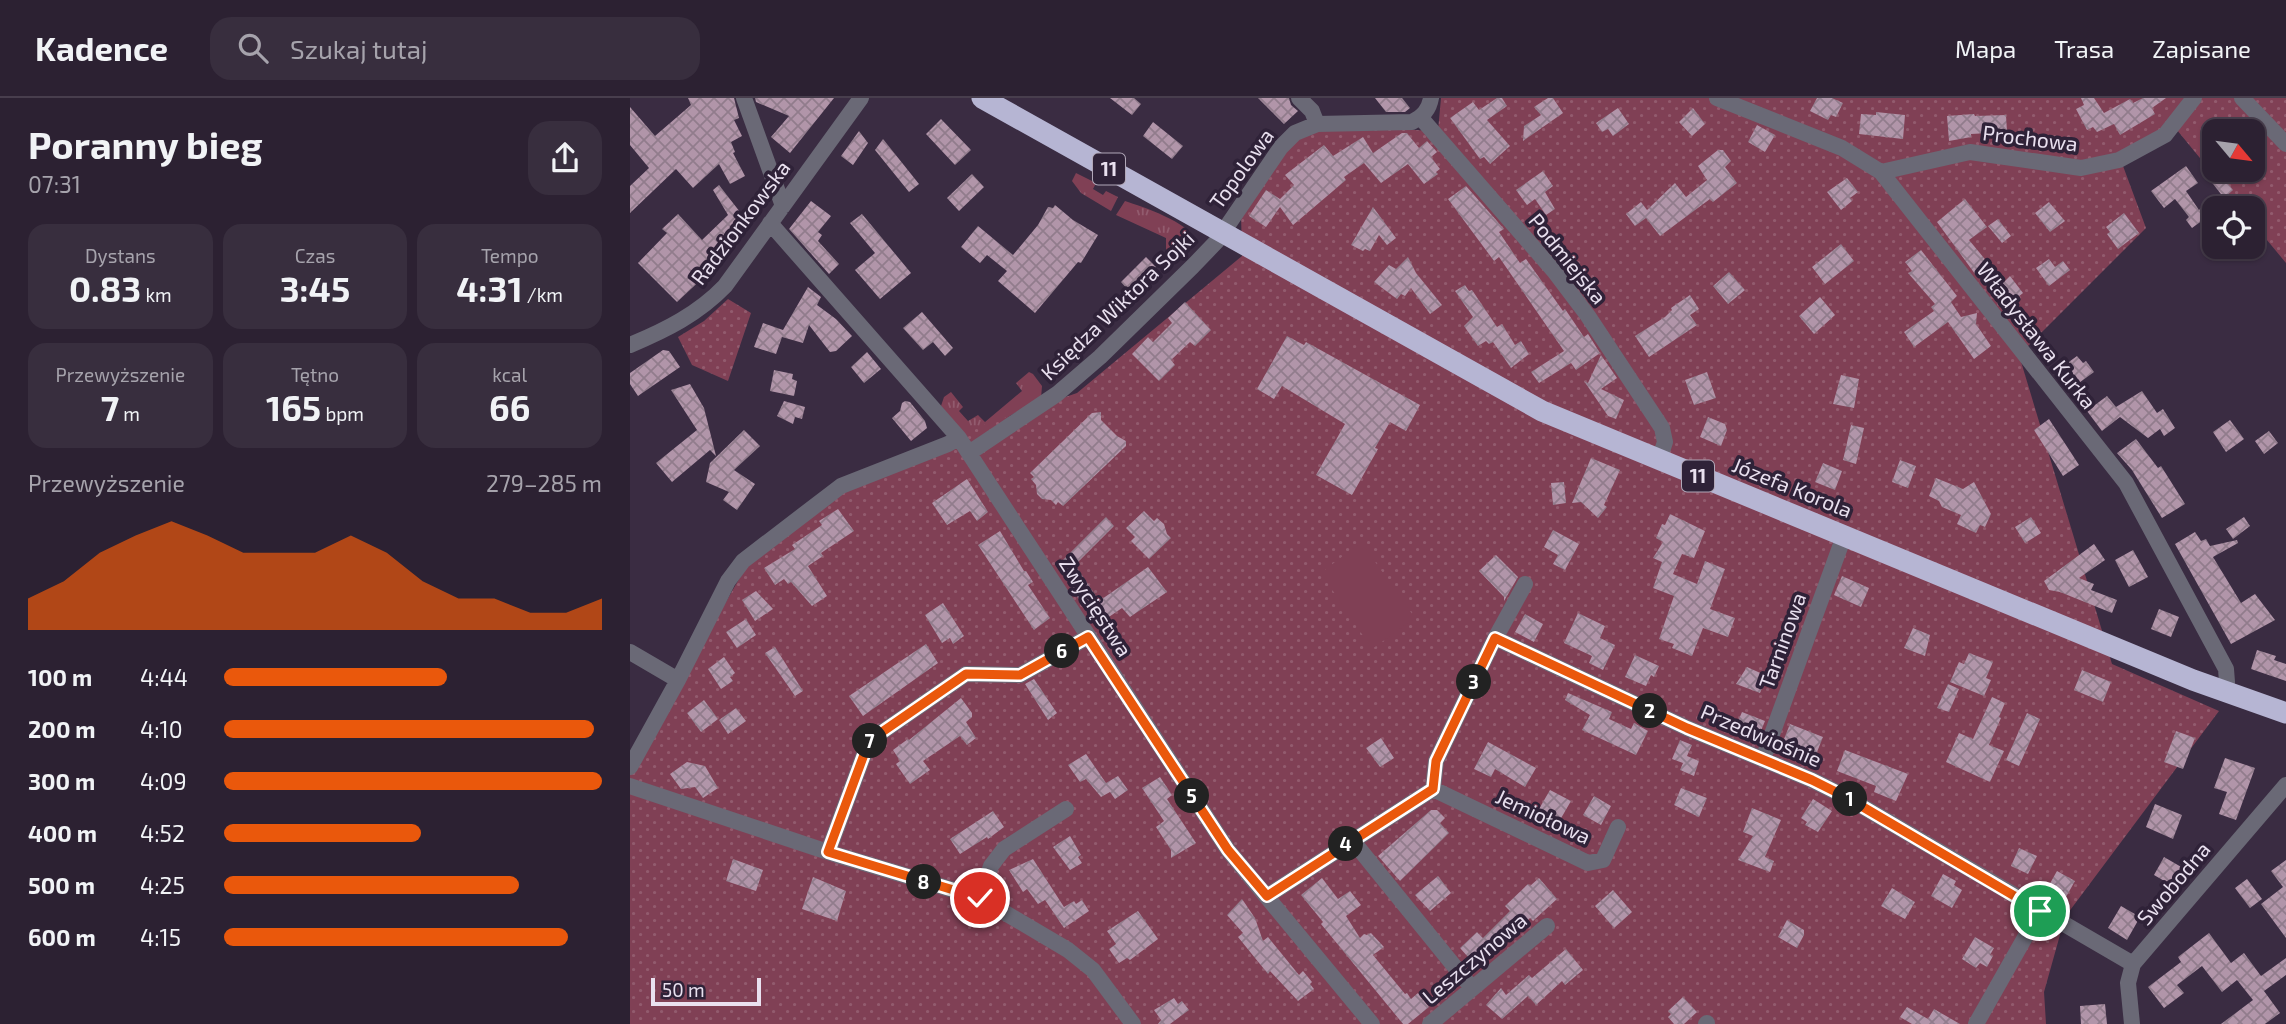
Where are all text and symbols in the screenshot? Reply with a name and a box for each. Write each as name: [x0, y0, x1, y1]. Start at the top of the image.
search box: [210, 17, 700, 80]
text: Kadence: [35, 28, 168, 68]
icon: search: [234, 29, 272, 67]
text: Szukaj tutaj: [290, 33, 428, 64]
text: Mapa: [1955, 34, 2016, 63]
text: Trasa: [2054, 34, 2114, 63]
text: Zapisane: [2152, 34, 2251, 63]
street label: Prochowa: [1981, 119, 2079, 156]
north arrow: [2202, 119, 2264, 182]
map controls: [2202, 119, 2265, 259]
text: Poranny bieg: [28, 121, 263, 167]
button: share: [528, 121, 602, 195]
street label: Topolowa: [1203, 123, 1278, 213]
road number: 11: [1093, 153, 1125, 184]
street label: Radzionkowska: [685, 155, 795, 289]
text: 07:31: [28, 170, 81, 198]
button: locate: [2202, 196, 2265, 259]
street label: Podmiejska: [1523, 208, 1612, 309]
street label: Księdza Wiktora Sojki: [1035, 225, 1200, 385]
text: Dystans: [85, 244, 156, 267]
text: Czas: [295, 244, 335, 267]
text: Tempo: [481, 244, 538, 267]
street label: Władysława Kurka: [1972, 257, 2102, 413]
text: 0.83: [69, 267, 141, 309]
text: 3:45: [280, 267, 350, 309]
text: 4:31: [456, 267, 523, 309]
text: km: [141, 283, 172, 306]
text: /km: [523, 283, 563, 306]
text: Przewyższenie: [56, 363, 185, 386]
text: Tętno: [291, 363, 339, 386]
text: kcal: [492, 363, 527, 386]
text: 7: [101, 386, 119, 428]
text: 165: [266, 386, 321, 428]
text: 66: [489, 386, 530, 428]
text: m: [119, 402, 140, 425]
text: bpm: [321, 402, 364, 425]
street label: Józefa Korola: [1729, 451, 1856, 522]
road number: 11: [1682, 460, 1714, 492]
text: Przewyższenie: [28, 469, 185, 497]
text: 279–285 m: [486, 469, 602, 497]
street label: Zwycięstwa: [1055, 551, 1138, 661]
street label: Tarninowa: [1753, 589, 1811, 692]
pin: 6: [1044, 634, 1080, 668]
text: 6: [1056, 639, 1067, 662]
text: 100 m: [28, 663, 92, 691]
text: 4:44: [140, 663, 188, 691]
pin: 3: [1456, 664, 1492, 700]
text: 3: [1468, 670, 1479, 693]
pin: 2: [1632, 694, 1668, 728]
street label: Przedwiośnie: [1698, 698, 1826, 771]
text: 2: [1644, 699, 1655, 722]
text: 200 m: [28, 715, 96, 743]
text: 4:10: [140, 715, 183, 743]
pin: 7: [852, 724, 888, 758]
text: 7: [864, 729, 875, 752]
text: 300 m: [28, 767, 95, 795]
text: 4:09: [140, 767, 187, 795]
pin: 5: [1174, 778, 1210, 814]
pin: 1: [1832, 782, 1868, 816]
street label: Jemiołowa: [1492, 783, 1595, 848]
text: 5: [1186, 784, 1197, 807]
text: 1: [1845, 787, 1854, 810]
text: 400 m: [28, 819, 97, 847]
text: 4:52: [140, 819, 185, 847]
pin: 4: [1328, 826, 1364, 862]
text: 4: [1339, 832, 1352, 855]
street label: Swobodna: [2131, 837, 2215, 930]
pin: 8: [906, 864, 942, 900]
pin: [950, 868, 1010, 928]
text: 8: [918, 870, 929, 893]
text: 500 m: [28, 871, 95, 899]
text: 4:25: [140, 871, 185, 899]
icon: check: [961, 879, 999, 917]
pin: [2010, 881, 2070, 941]
icon: arrive: [2021, 892, 2059, 930]
street label: Leszczynowa: [1417, 907, 1531, 1009]
text: 600 m: [28, 923, 96, 951]
text: 4:15: [140, 923, 181, 951]
scale bar: [651, 975, 761, 1007]
text: 50 m: [662, 978, 705, 1001]

